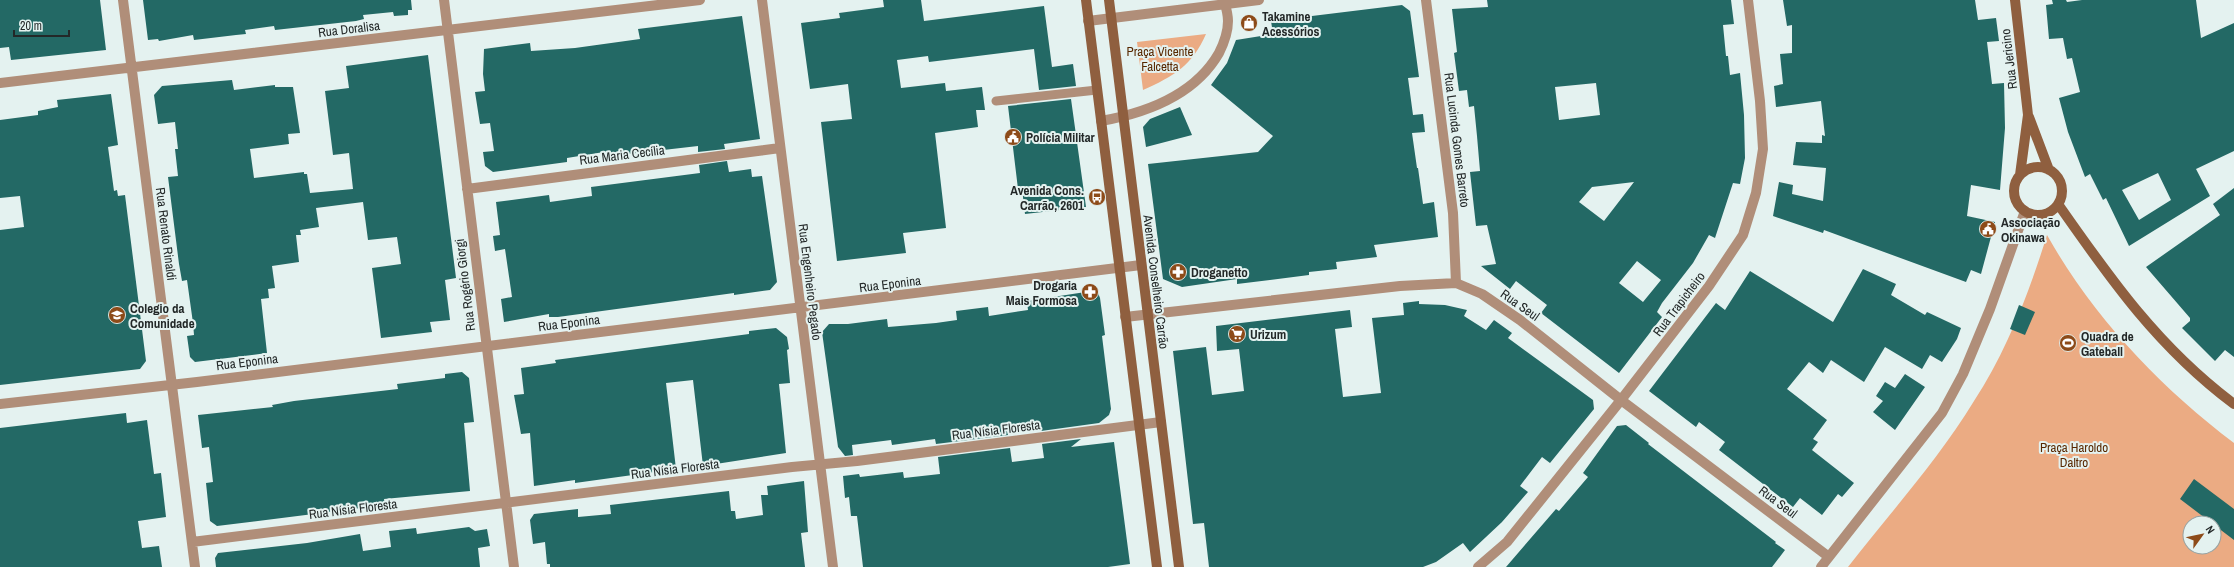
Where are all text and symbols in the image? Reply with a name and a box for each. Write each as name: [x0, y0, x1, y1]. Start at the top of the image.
place label: Takamine Acessórios: [1262, 8, 1320, 40]
scale bar: [14, 12, 69, 38]
shop icon: Takamine Acessórios: [1239, 13, 1259, 33]
street label: Rua Doralisa: [317, 17, 381, 41]
text: 20 m: [20, 18, 42, 34]
street label: Rua Jericino: [1997, 28, 2021, 90]
park label: Praça Vicente Falcetta: [1127, 43, 1193, 75]
street label: Rua Lucinda Gomes Barreto: [1440, 72, 1474, 208]
public building icon: Polícia Militar: [1003, 127, 1023, 147]
place label: Polícia Militar: [1026, 129, 1096, 146]
street label: Rua Maria Cecília: [578, 141, 666, 169]
place label: Avenida Cons. Carrão, 2601: [1010, 182, 1084, 214]
street label: Rua Renato Rinaldi: [152, 186, 180, 282]
bus stop icon: Avenida Cons. Carrão, 2601: [1087, 187, 1107, 207]
street label: Avenida Conselheiro Carrão: [1139, 213, 1173, 350]
place label: Associação Okinawa: [2001, 214, 2060, 246]
public building icon: Associação Okinawa: [1978, 219, 1998, 239]
street label: Rua Engenheiro Pegado: [794, 223, 826, 341]
street label: Rua Rogério Giorgi: [451, 238, 479, 332]
pharmacy icon: Droganetto: [1168, 262, 1188, 282]
place label: Droganetto: [1191, 264, 1248, 281]
street label: Rua Trapicheiro: [1649, 268, 1709, 340]
street label: Rua Eponina: [858, 272, 922, 296]
place label: Drogaria Mais Formosa: [1006, 277, 1077, 309]
pharmacy icon: Drogaria Mais Formosa: [1080, 282, 1100, 302]
street label: Rua Seul: [1497, 285, 1543, 325]
place label: Colegio da Comunidade: [130, 300, 195, 332]
school or university icon: Colegio da Comunidade: [107, 305, 127, 325]
street label: Rua Eponina: [537, 311, 601, 335]
supermarket icon: Urizum: [1227, 324, 1247, 344]
place label: Urizum: [1250, 326, 1286, 343]
place label: Quadra de Gateball: [2081, 328, 2134, 360]
sports icon: Quadra de Gateball: [2058, 333, 2078, 353]
street label: Rua Eponina: [215, 350, 279, 374]
street label: Rua Nísia Floresta: [951, 416, 1041, 444]
park label: Praça Haroldo Daltro: [2040, 439, 2108, 471]
street label: Rua Nísia Floresta: [630, 455, 720, 483]
street label: Rua Seul: [1755, 482, 1801, 522]
street label: Rua Nísia Floresta: [308, 495, 398, 523]
north arrow: [2182, 515, 2222, 555]
text: N: [2203, 523, 2218, 536]

